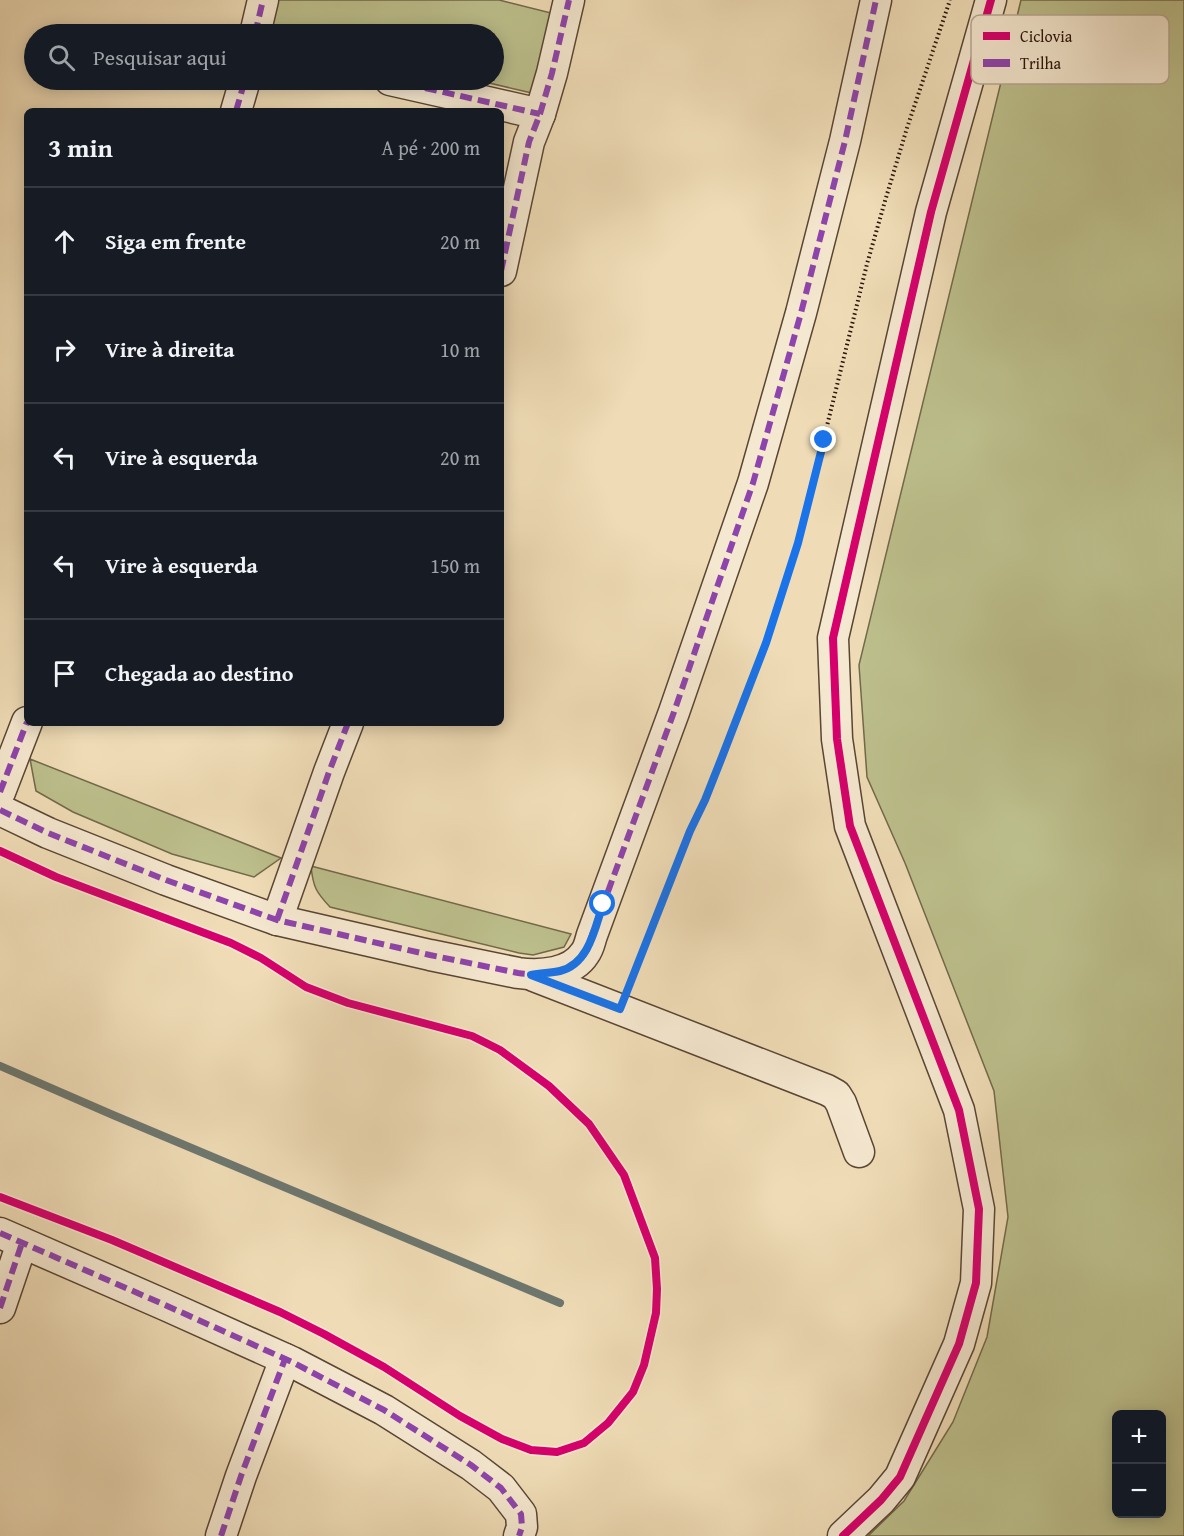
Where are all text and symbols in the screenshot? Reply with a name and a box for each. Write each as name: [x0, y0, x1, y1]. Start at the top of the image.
legend: [971, 15, 1169, 84]
search box: [24, 24, 504, 90]
text: Ciclovia: [1020, 24, 1073, 48]
icon: search: [45, 41, 78, 74]
text: Pesquisar aqui: [93, 41, 227, 73]
text: Trilha: [1020, 51, 1062, 75]
text: 3 min: [48, 128, 113, 167]
text: A pé · 200 m: [382, 133, 480, 162]
icon: ahead: [48, 225, 81, 258]
text: Siga em frente: [105, 225, 246, 257]
text: 20 m: [440, 227, 480, 256]
icon: right: [48, 333, 81, 366]
text: Vire à direita: [105, 333, 235, 365]
text: 10 m: [440, 335, 480, 364]
route end: [810, 426, 836, 452]
icon: left: [48, 441, 81, 474]
text: Vire à esquerda: [105, 441, 258, 473]
text: 20 m: [440, 443, 480, 472]
icon: left: [48, 549, 81, 582]
text: Vire à esquerda: [105, 549, 258, 581]
text: 150 m: [430, 551, 480, 580]
icon: arrive: [48, 657, 81, 690]
text: Chegada ao destino: [105, 657, 293, 689]
route start: [589, 890, 615, 916]
map controls: [1112, 1410, 1166, 1518]
button: +: [1112, 1410, 1166, 1464]
button: −: [1112, 1464, 1166, 1518]

